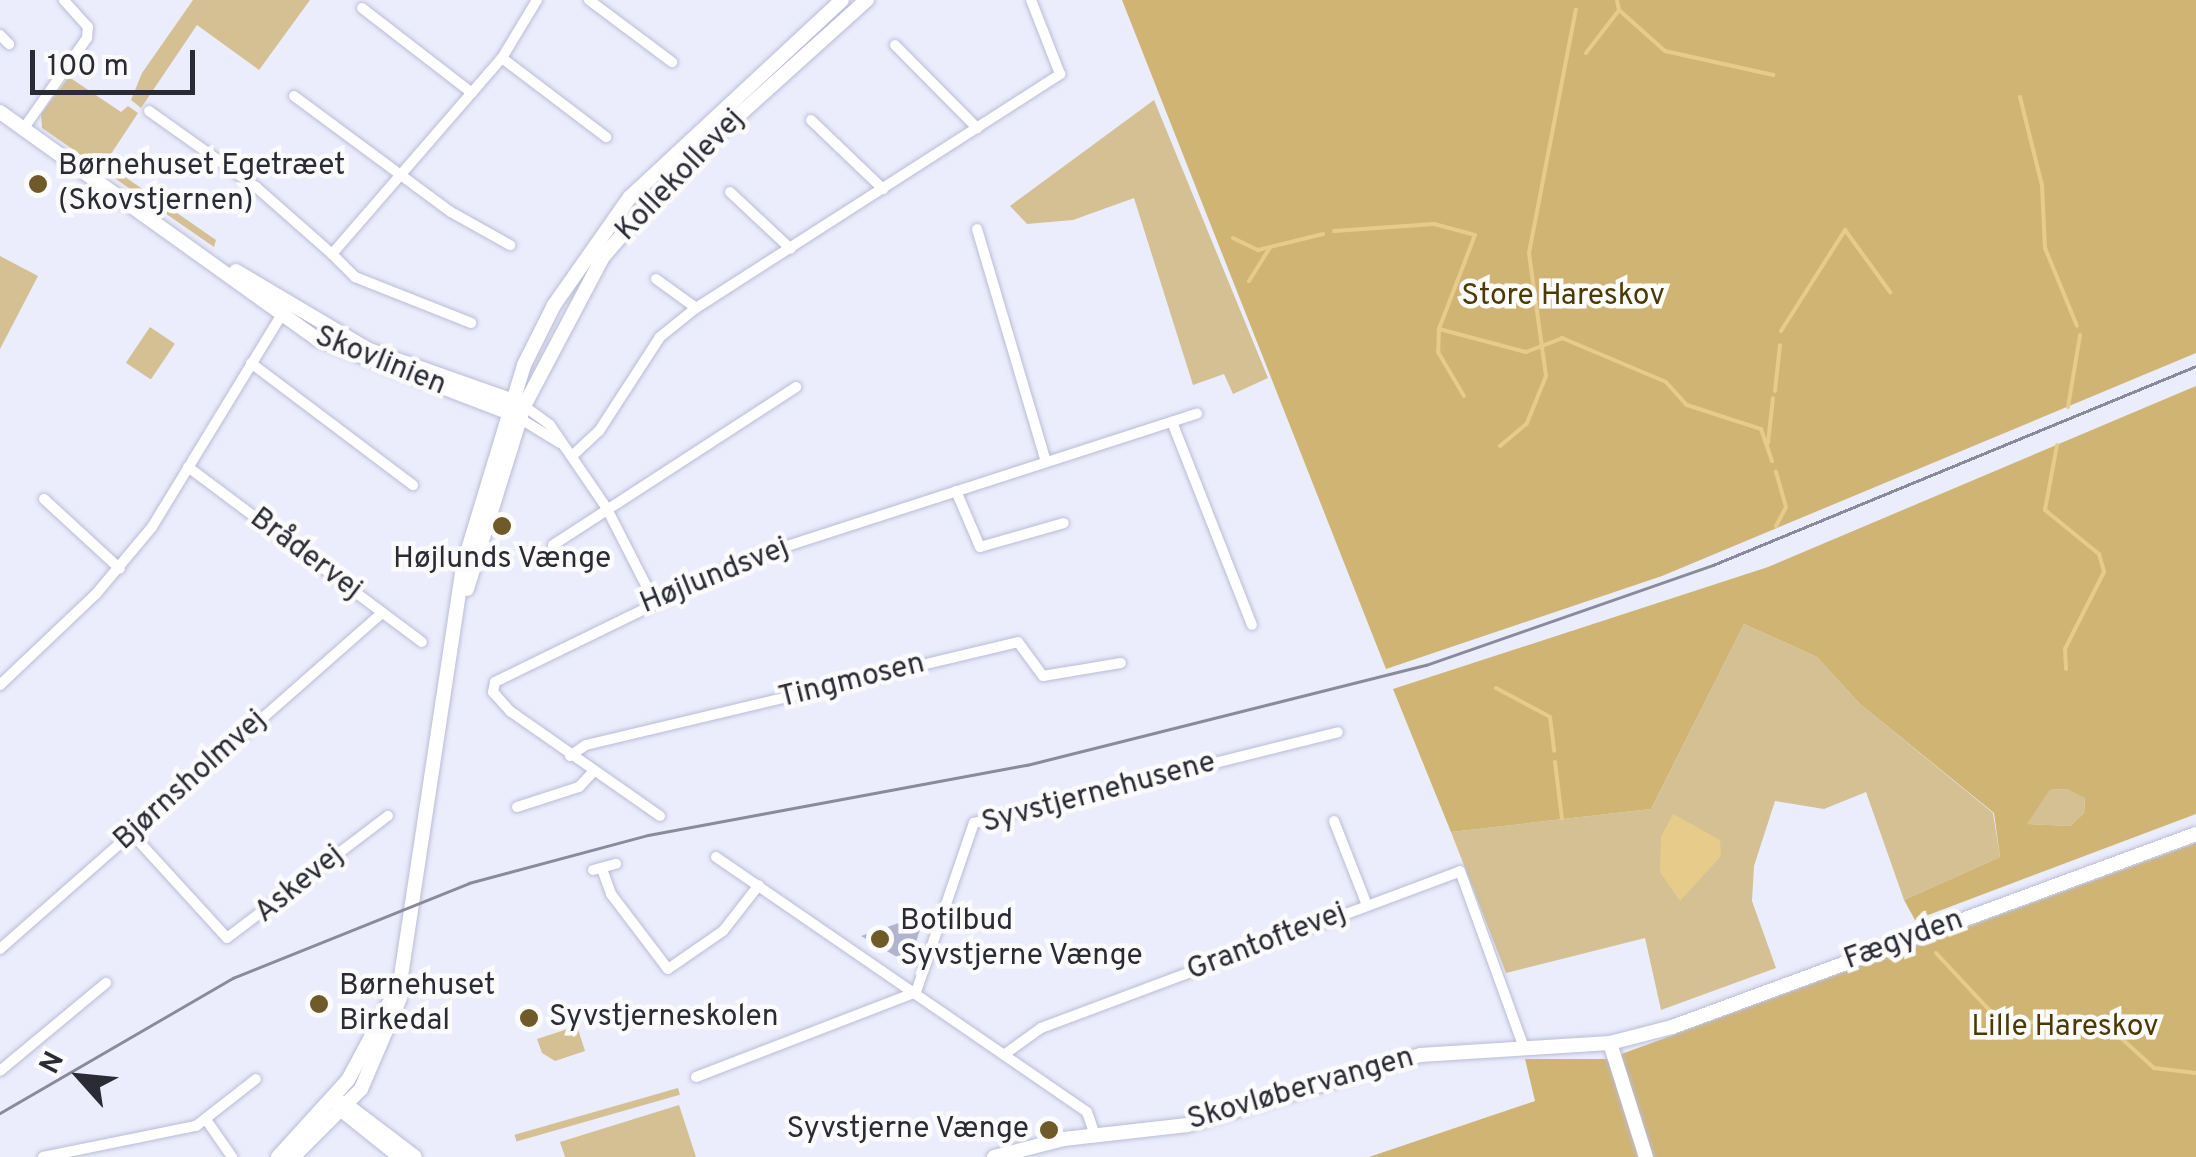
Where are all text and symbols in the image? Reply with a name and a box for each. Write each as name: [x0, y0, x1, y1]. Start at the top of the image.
scale bar: [35, 30, 200, 92]
text: 100 m: [47, 49, 129, 86]
street label: Kollekollevej: [609, 102, 753, 250]
place label: Børnehuset Egetræet (Skovstjernen): [58, 149, 345, 220]
marker: Børnehuset Egetræet (Skovstjernen): [27, 173, 49, 195]
park label: Store Hareskov: [1461, 279, 1665, 315]
street label: Skovlinien: [309, 319, 451, 405]
street label: Brådervej: [242, 501, 368, 609]
marker: Højlunds Vænge: [491, 515, 513, 537]
street label: Højlundsvej: [635, 531, 795, 623]
place label: Højlunds Vænge: [392, 542, 612, 578]
street label: Tingmosen: [775, 647, 929, 717]
street label: Bjørnsholmvej: [107, 703, 275, 859]
street label: Syvstjernehusene: [978, 745, 1220, 843]
street label: Askevej: [248, 838, 352, 932]
street label: Grantoftevej: [1182, 896, 1352, 990]
street label: Fægyden: [1840, 903, 1968, 979]
place label: Botilbud Syvstjerne Vænge: [900, 904, 1144, 974]
marker: Botilbud Syvstjerne Vænge: [869, 928, 891, 950]
place label: Børnehuset Birkedal: [339, 969, 495, 1040]
marker: Børnehuset Birkedal: [308, 993, 330, 1015]
place label: Syvstjerneskolen: [549, 1000, 779, 1036]
marker: Syvstjerneskolen: [518, 1007, 540, 1029]
park label: Lille Hareskov: [1971, 1010, 2159, 1046]
north arrow: [30, 1027, 130, 1127]
street label: Skovløbervangen: [1184, 1041, 1418, 1139]
text: N: [33, 1046, 74, 1081]
place label: Syvstjerne Vænge: [785, 1112, 1029, 1148]
marker: Syvstjerne Vænge: [1038, 1119, 1060, 1141]

